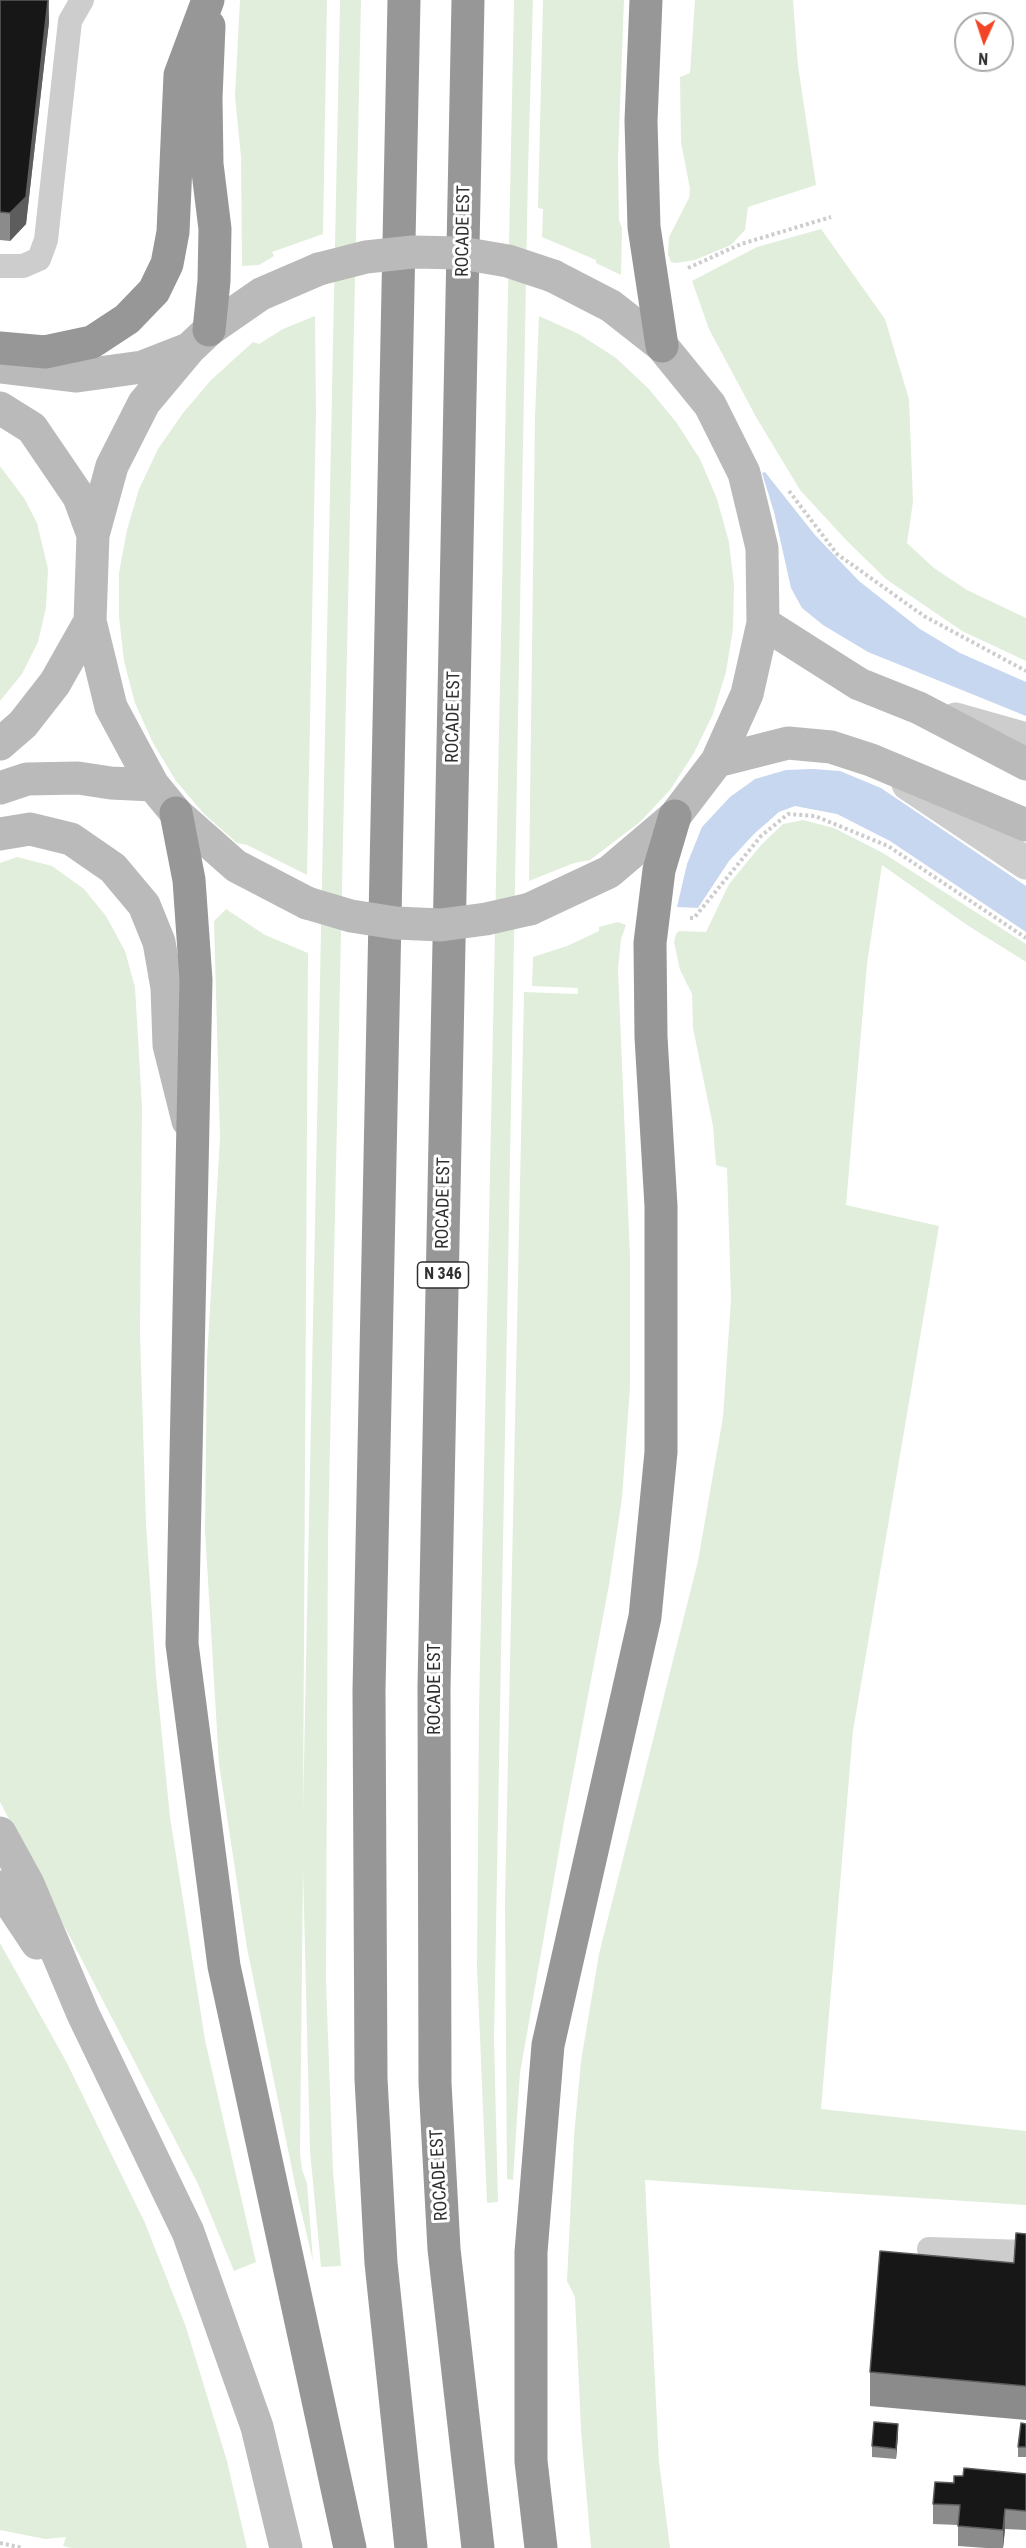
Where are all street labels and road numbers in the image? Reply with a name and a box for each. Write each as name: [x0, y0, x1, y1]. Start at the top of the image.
street label: ROCADE EST: [452, 185, 476, 277]
street label: ROCADE EST: [442, 671, 466, 763]
street label: ROCADE EST: [432, 1157, 456, 1249]
road number: N 346: [418, 1262, 468, 1288]
street label: ROCADE EST: [424, 1643, 446, 1735]
street label: ROCADE EST: [427, 2129, 453, 2221]

